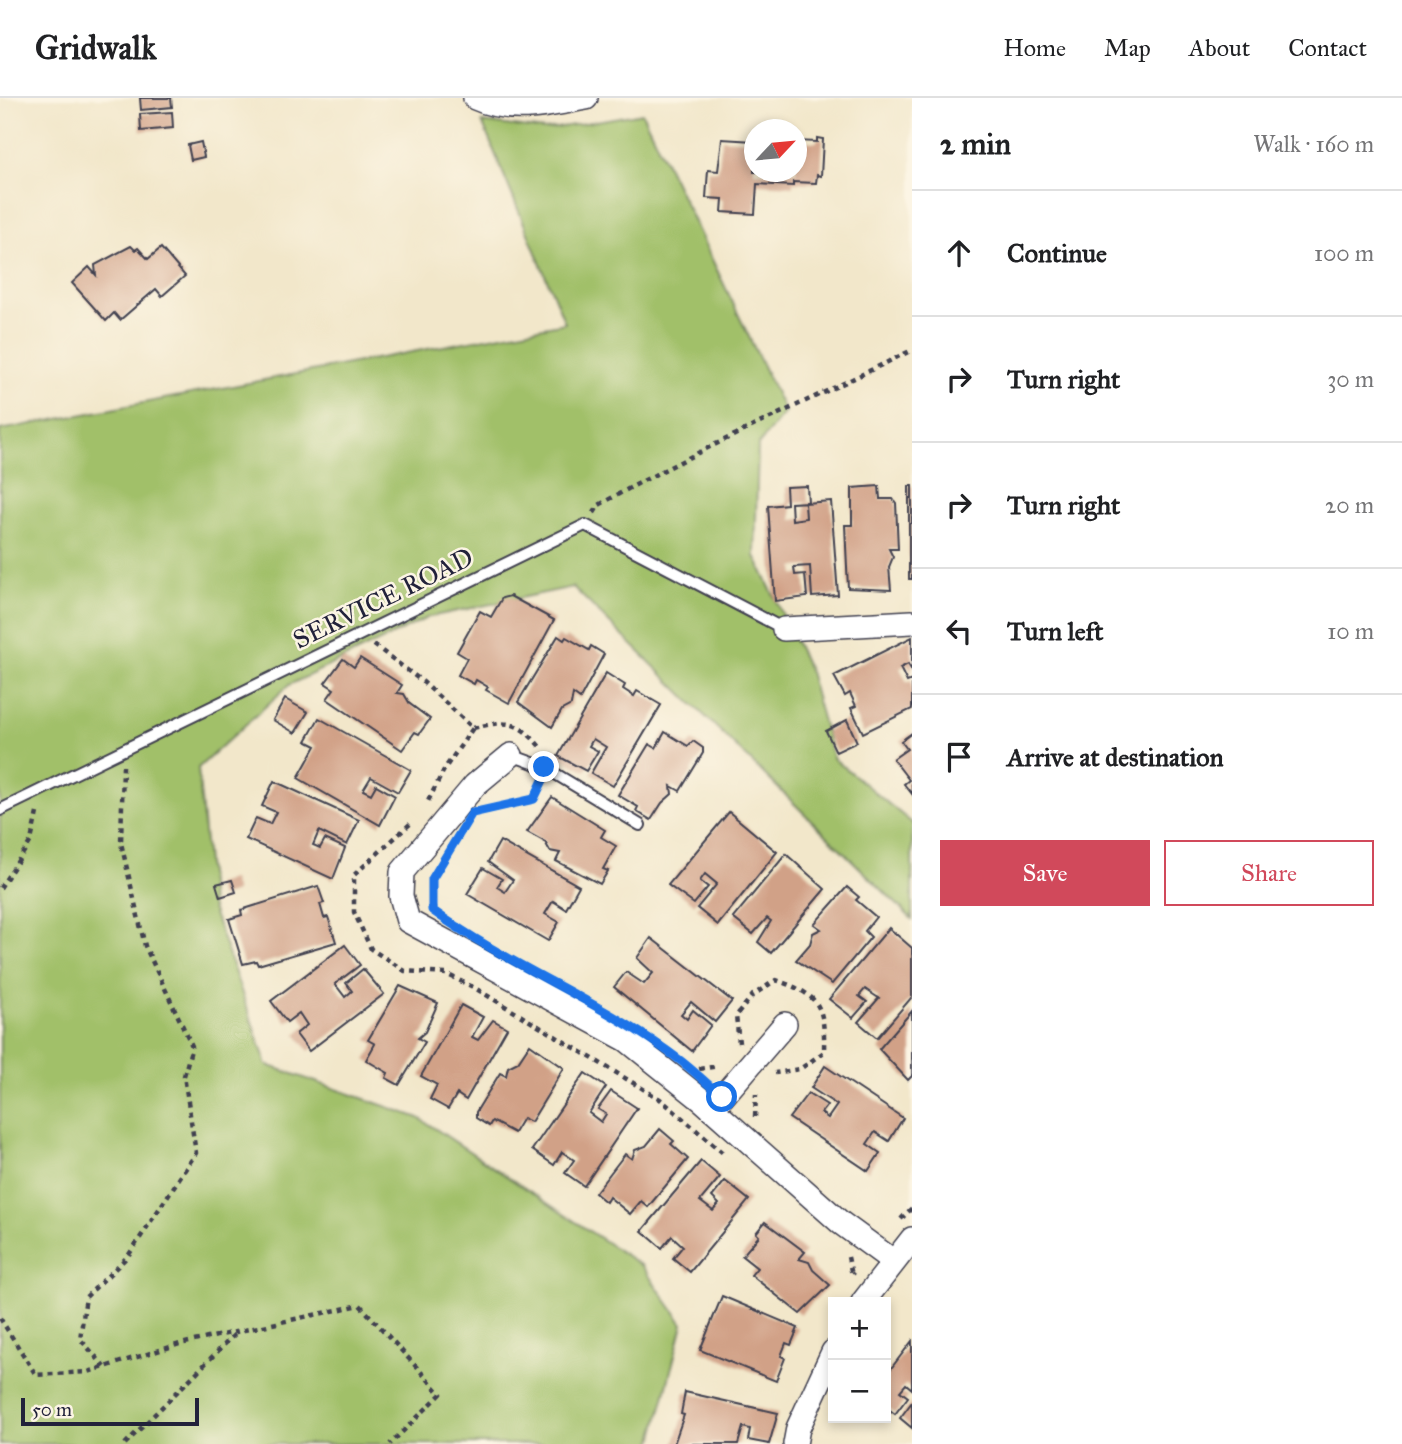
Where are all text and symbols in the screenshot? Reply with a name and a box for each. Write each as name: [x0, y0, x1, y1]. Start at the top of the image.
text: Gridwalk: [35, 28, 157, 68]
text: Home: [1003, 33, 1066, 63]
text: Map: [1104, 33, 1151, 63]
text: About: [1189, 33, 1250, 63]
text: Contact: [1288, 33, 1367, 63]
north arrow: [744, 119, 807, 182]
text: 2 min: [940, 126, 1011, 162]
text: Walk · 160 m: [1253, 130, 1374, 158]
icon: ahead: [940, 234, 978, 272]
text: Continue: [1007, 237, 1107, 269]
text: 100 m: [1314, 239, 1374, 267]
icon: right: [940, 360, 978, 398]
text: Turn right: [1007, 363, 1120, 395]
text: 30 m: [1327, 365, 1374, 393]
icon: right: [940, 486, 978, 524]
text: Turn right: [1007, 489, 1120, 521]
text: 20 m: [1325, 491, 1374, 519]
street label: SERVICE ROAD: [288, 541, 478, 655]
icon: left: [940, 612, 978, 650]
text: Turn left: [1007, 615, 1103, 647]
text: 10 m: [1327, 617, 1374, 645]
icon: arrive: [940, 738, 978, 776]
text: Arrive at destination: [1007, 741, 1224, 773]
route end: [528, 751, 559, 782]
button: Save: [940, 840, 1150, 906]
button: Share: [1164, 840, 1374, 906]
route start: [706, 1081, 737, 1112]
map controls: [828, 1297, 891, 1423]
button: +: [828, 1297, 891, 1360]
button: −: [828, 1360, 891, 1423]
scale bar: [21, 1395, 200, 1427]
text: 50 m: [32, 1398, 72, 1421]

